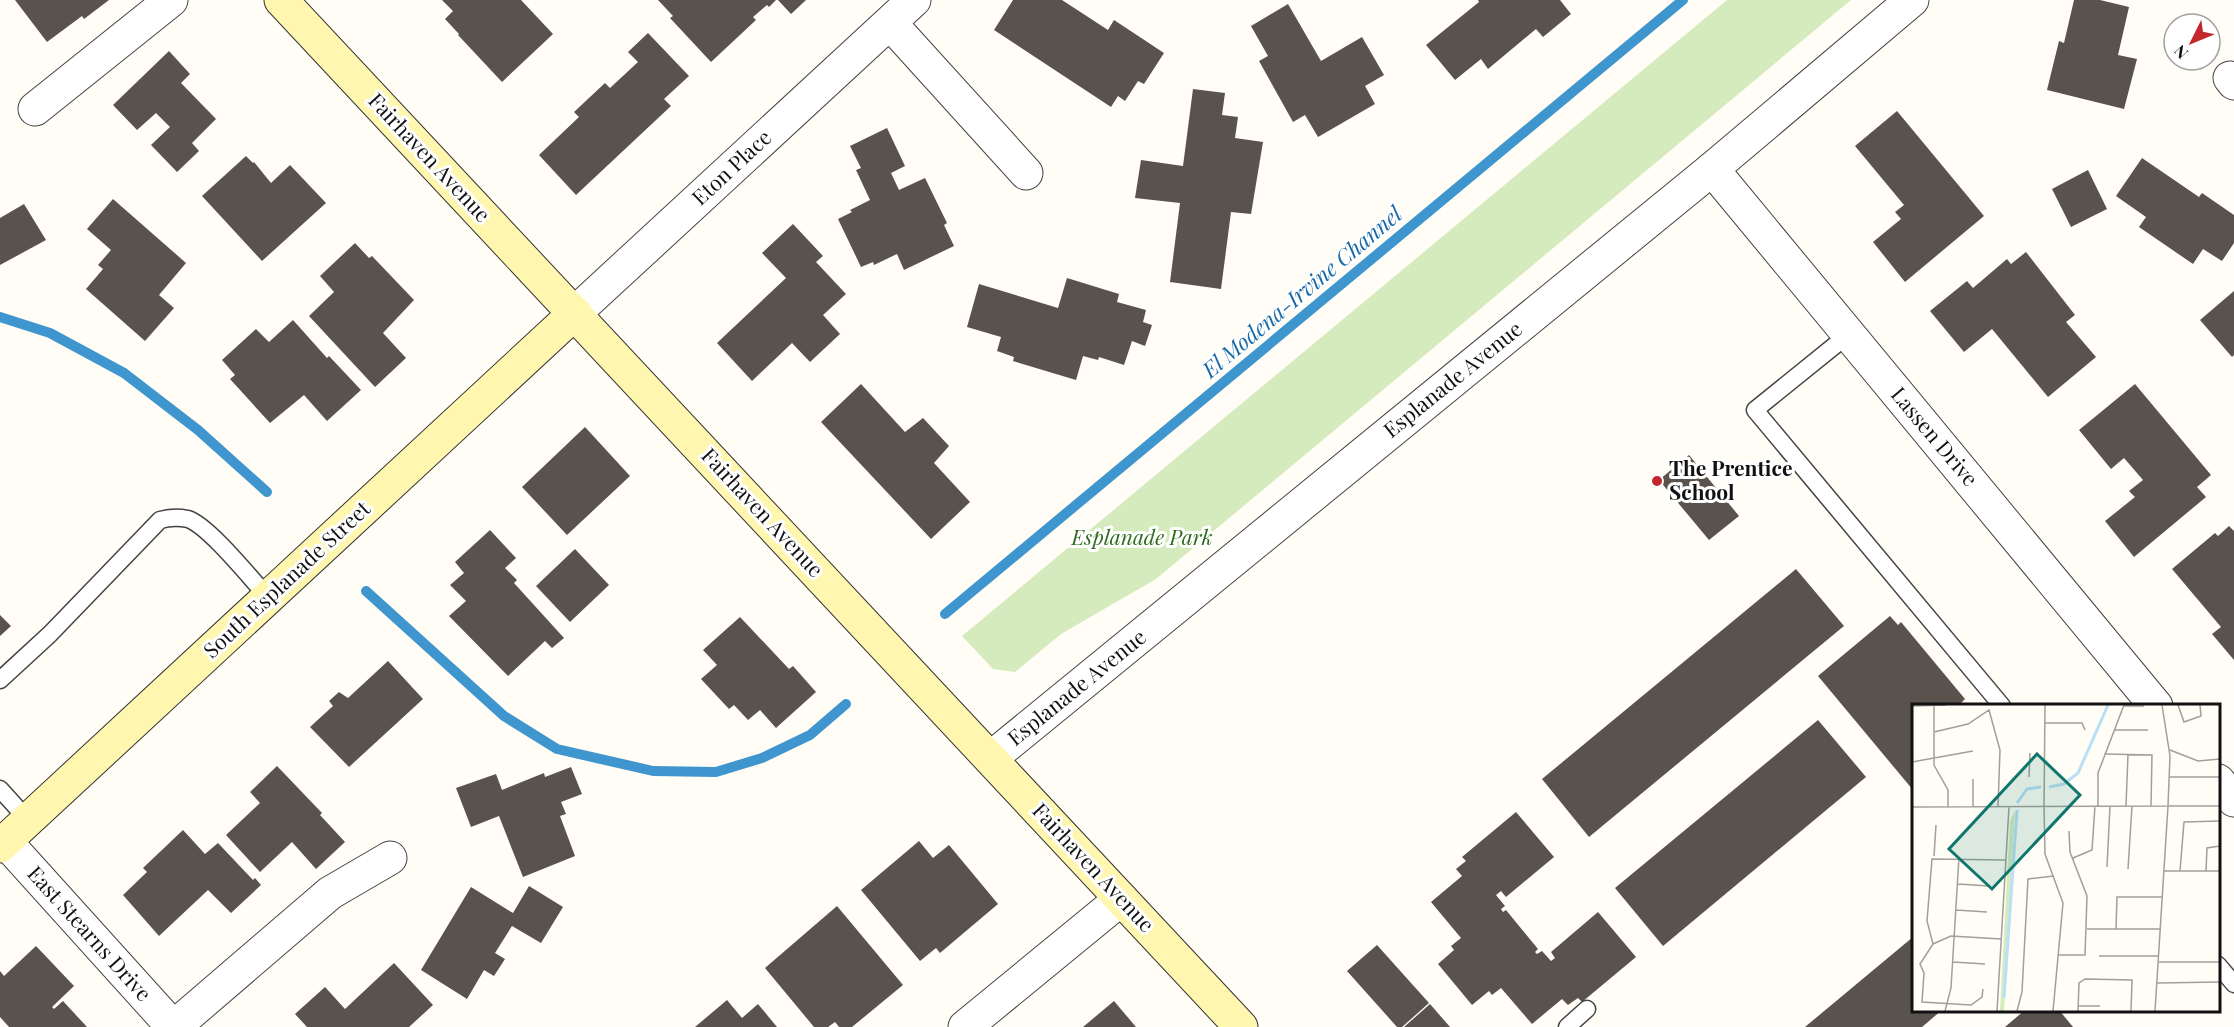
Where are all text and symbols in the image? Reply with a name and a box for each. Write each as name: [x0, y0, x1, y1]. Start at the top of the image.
north arrow: [2162, 12, 2222, 72]
text: N: [2169, 41, 2192, 64]
street label: Fairhaven Avenue: [363, 86, 498, 227]
street label: Eton Place: [685, 123, 776, 210]
water label: El Modena-Irvine Channel: [1194, 198, 1408, 384]
street label: Esplanade Avenue: [1377, 314, 1527, 443]
street label: Lassen Drive: [1886, 380, 1985, 491]
street label: Fairhaven Avenue: [696, 441, 831, 582]
place label: The Prentice School: [1669, 453, 1792, 505]
marker: The Prentice School: [1650, 474, 1664, 488]
street label: South Esplanade Street: [196, 493, 375, 663]
park label: Esplanade Park: [1071, 522, 1213, 550]
street label: Esplanade Avenue: [1001, 622, 1151, 751]
inset map: [1912, 704, 2219, 1012]
street label: Fairhaven Avenue: [1027, 796, 1162, 937]
street label: East Stearns Drive: [22, 859, 159, 1006]

